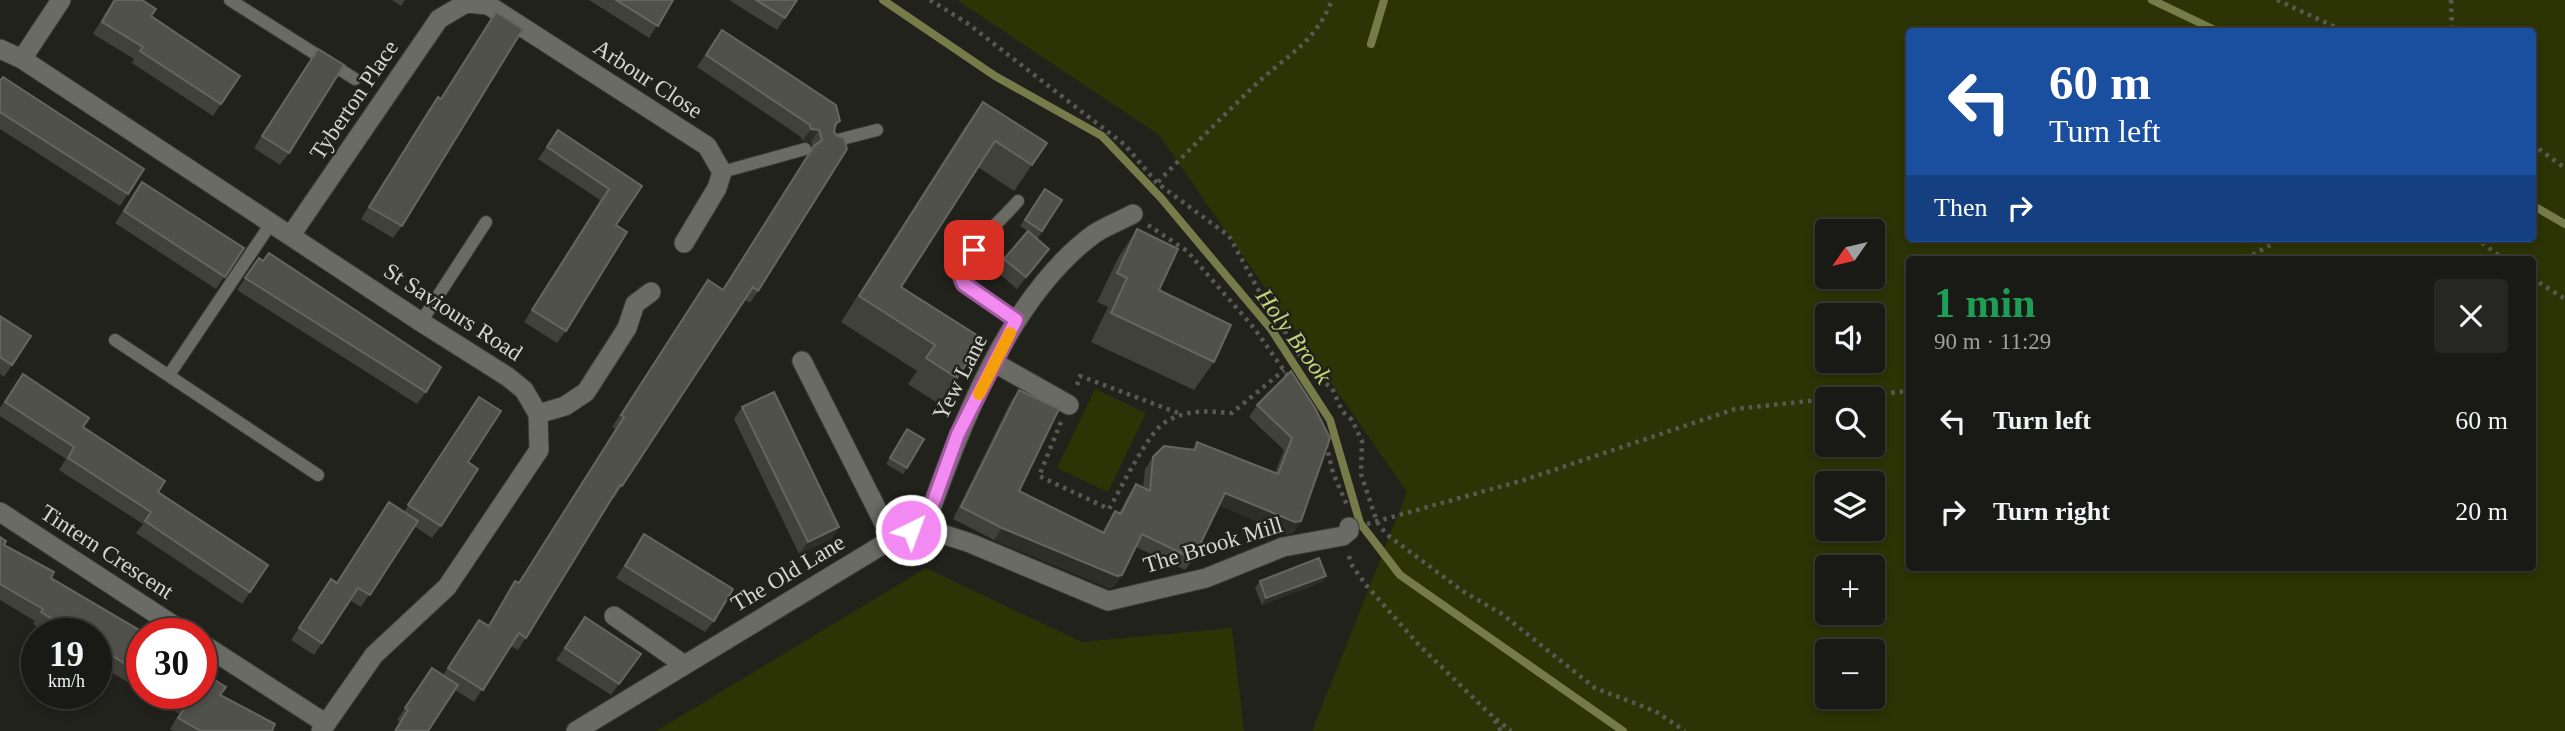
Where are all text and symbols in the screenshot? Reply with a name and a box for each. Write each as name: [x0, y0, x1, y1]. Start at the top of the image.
street label: Arbour Close: [589, 35, 707, 123]
street label: Tyberton Place: [305, 36, 403, 164]
text: 60 m: [2049, 55, 2151, 110]
icon: left: [1934, 56, 2025, 147]
text: Turn left: [2049, 113, 2161, 149]
icon: right: [2001, 189, 2039, 227]
text: Then: [1934, 193, 1987, 222]
north arrow: [1815, 219, 1885, 289]
map controls: [1815, 219, 1885, 709]
pin: [944, 220, 1004, 280]
icon: arrive: [955, 231, 993, 269]
street label: St Saviours Road: [379, 258, 527, 366]
button: close: [2434, 279, 2508, 353]
text: 1 min: [1934, 280, 2036, 326]
water label: Holy Brook: [1250, 283, 1337, 389]
button: sound: [1815, 303, 1885, 373]
text: 90 m · 11:29: [1934, 329, 2051, 354]
street label: Yew Lane: [928, 330, 992, 424]
button: search: [1815, 387, 1885, 457]
icon: left: [1934, 402, 1972, 440]
text: Turn left: [1993, 406, 2091, 435]
text: 60 m: [2455, 406, 2508, 435]
button: layers: [1815, 471, 1885, 541]
position arrow: [874, 493, 948, 567]
icon: right: [1934, 493, 1972, 531]
text: Turn right: [1993, 497, 2110, 526]
text: 20 m: [2455, 497, 2508, 526]
street label: Tintern Crescent: [36, 500, 179, 605]
street label: The Brook Mill: [1140, 512, 1286, 578]
street label: The Old Lane: [727, 529, 849, 617]
button: +: [1815, 555, 1885, 625]
speed limit sign: 30: [126, 618, 217, 709]
text: 19: [49, 635, 84, 674]
button: −: [1815, 639, 1885, 709]
text: km/h: [48, 671, 85, 691]

